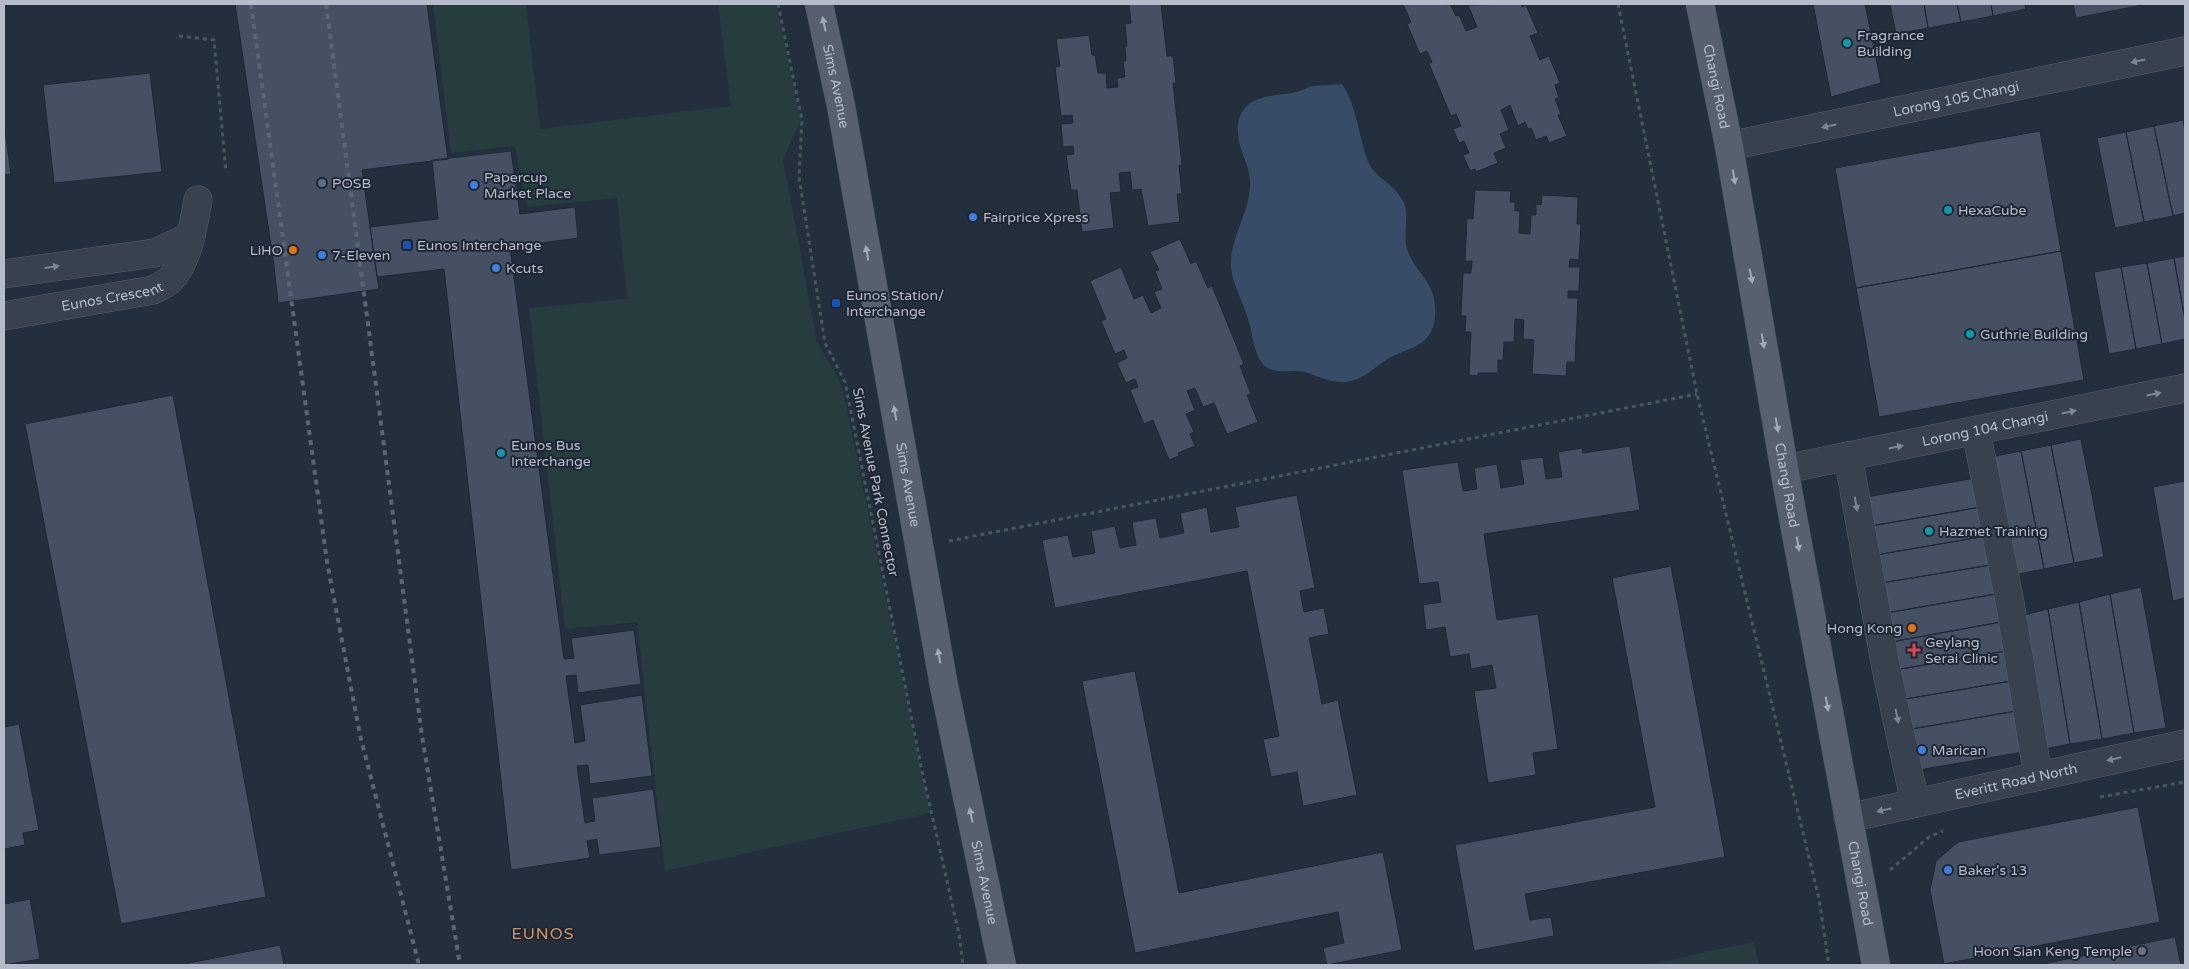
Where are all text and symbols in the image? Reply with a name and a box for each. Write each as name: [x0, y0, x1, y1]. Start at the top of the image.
one-way arrow: [819, 16, 827, 32]
place label: Fragrance Building: [1857, 27, 1924, 60]
marker: Fragrance Building: [1841, 37, 1853, 49]
street label: Sims Avenue: [819, 43, 853, 130]
street label: Changi Road: [1699, 43, 1733, 130]
one-way arrow: [2130, 57, 2145, 65]
street label: Lorong 105 Changi: [1892, 78, 2021, 121]
one-way arrow: [1820, 122, 1836, 130]
place label: Papercup Market Place: [484, 169, 571, 202]
one-way arrow: [1730, 169, 1738, 185]
place label: POSB: [332, 175, 371, 192]
marker: POSB: [316, 177, 328, 189]
marker: Papercup Market Place: [468, 179, 480, 191]
place label: HexaCube: [1958, 202, 2026, 219]
marker: HexaCube: [1942, 204, 1954, 216]
place label: Fairprice Xpress: [983, 209, 1089, 226]
marker: Fairprice Xpress: [967, 211, 979, 223]
place label: Eunos Interchange: [417, 237, 541, 254]
marker: Eunos Interchange: [401, 239, 413, 251]
place label: LiHO: [250, 242, 283, 259]
marker: LiHO: [287, 244, 299, 256]
one-way arrow: [862, 244, 870, 260]
place label: 7-Eleven: [332, 247, 390, 264]
marker: 7-Eleven: [316, 249, 328, 261]
place label: Kcuts: [506, 260, 544, 277]
marker: Kcuts: [490, 262, 502, 274]
one-way arrow: [44, 263, 60, 271]
one-way arrow: [1747, 268, 1755, 284]
street label: Eunos Crescent: [60, 278, 167, 315]
place label: Eunos Station/ Interchange: [846, 287, 944, 320]
marker: Eunos Station/ Interchange: [830, 297, 842, 309]
place label: Guthrie Building: [1980, 326, 2088, 343]
marker: Guthrie Building: [1964, 328, 1976, 340]
one-way arrow: [1759, 333, 1767, 349]
street label: Sims Avenue Park Connector: [849, 386, 902, 579]
one-way arrow: [2146, 390, 2162, 398]
one-way arrow: [891, 404, 899, 420]
street label: Lorong 104 Changi: [1920, 408, 2050, 450]
one-way arrow: [2061, 408, 2076, 416]
one-way arrow: [1774, 417, 1782, 433]
place label: Eunos Bus Interchange: [511, 437, 591, 470]
street label: Sims Avenue: [892, 441, 924, 528]
street label: Changi Road: [1771, 441, 1803, 529]
one-way arrow: [1888, 442, 1904, 450]
marker: Eunos Bus Interchange: [495, 447, 507, 459]
one-way arrow: [1853, 497, 1861, 513]
place label: Hazmet Training: [1939, 523, 2048, 540]
marker: Hazmet Training: [1923, 525, 1935, 537]
one-way arrow: [1794, 537, 1802, 553]
place label: Hong Kong: [1827, 620, 1902, 637]
marker: Hong Kong: [1906, 622, 1918, 634]
place label: Geylang Serai Clinic: [1925, 634, 1998, 667]
marker: Geylang Serai Clinic: [1907, 643, 1921, 657]
one-way arrow: [934, 647, 942, 663]
one-way arrow: [1824, 696, 1832, 712]
one-way arrow: [1893, 708, 1901, 724]
place label: Marican: [1932, 742, 1986, 759]
marker: Marican: [1916, 744, 1928, 756]
one-way arrow: [2107, 755, 2122, 763]
street label: Everitt Road North: [1953, 760, 2079, 803]
one-way arrow: [1877, 806, 1892, 814]
one-way arrow: [967, 807, 975, 822]
street label: Sims Avenue: [967, 839, 1001, 926]
street label: Changi Road: [1844, 840, 1877, 927]
place label: Baker's 13: [1958, 862, 2027, 879]
marker: Baker's 13: [1942, 864, 1954, 876]
district label: EUNOS: [511, 924, 575, 944]
place label: Hoon Sian Keng Temple: [1973, 943, 2132, 960]
marker: Hoon Sian Keng Temple: [2136, 945, 2148, 957]

